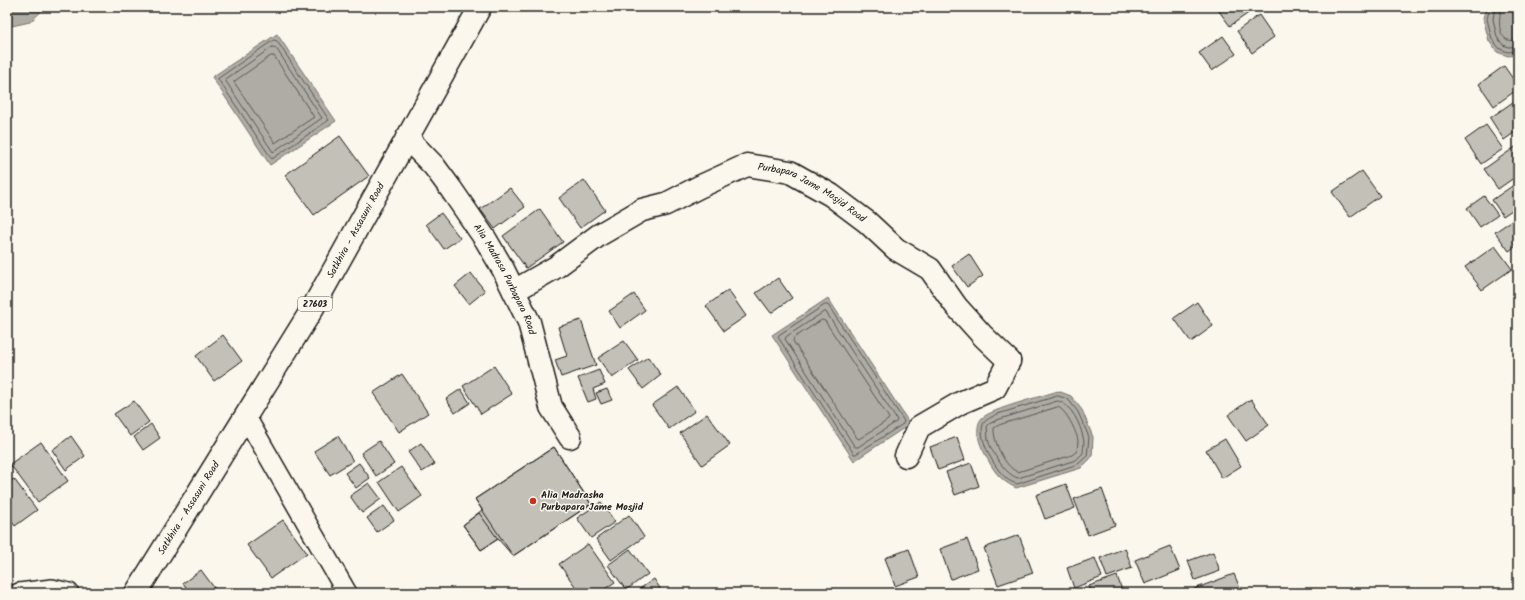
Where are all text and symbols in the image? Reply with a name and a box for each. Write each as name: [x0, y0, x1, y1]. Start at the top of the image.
street label: Purbapara Jame Mosjid Road: [756, 159, 870, 227]
street label: Satkhira - Assasuni Road: [323, 179, 389, 281]
street label: Alia Madrasa Purbapara Road: [469, 221, 540, 337]
road number: Z7603: [298, 297, 332, 311]
street label: Satkhira - Assasuni Road: [154, 457, 224, 558]
place label: Alia Madrasha Purbapara Jame Mosjid: [541, 487, 644, 515]
marker: Alia Madrasha Purbapara Jame Mosjid: [528, 496, 538, 506]

